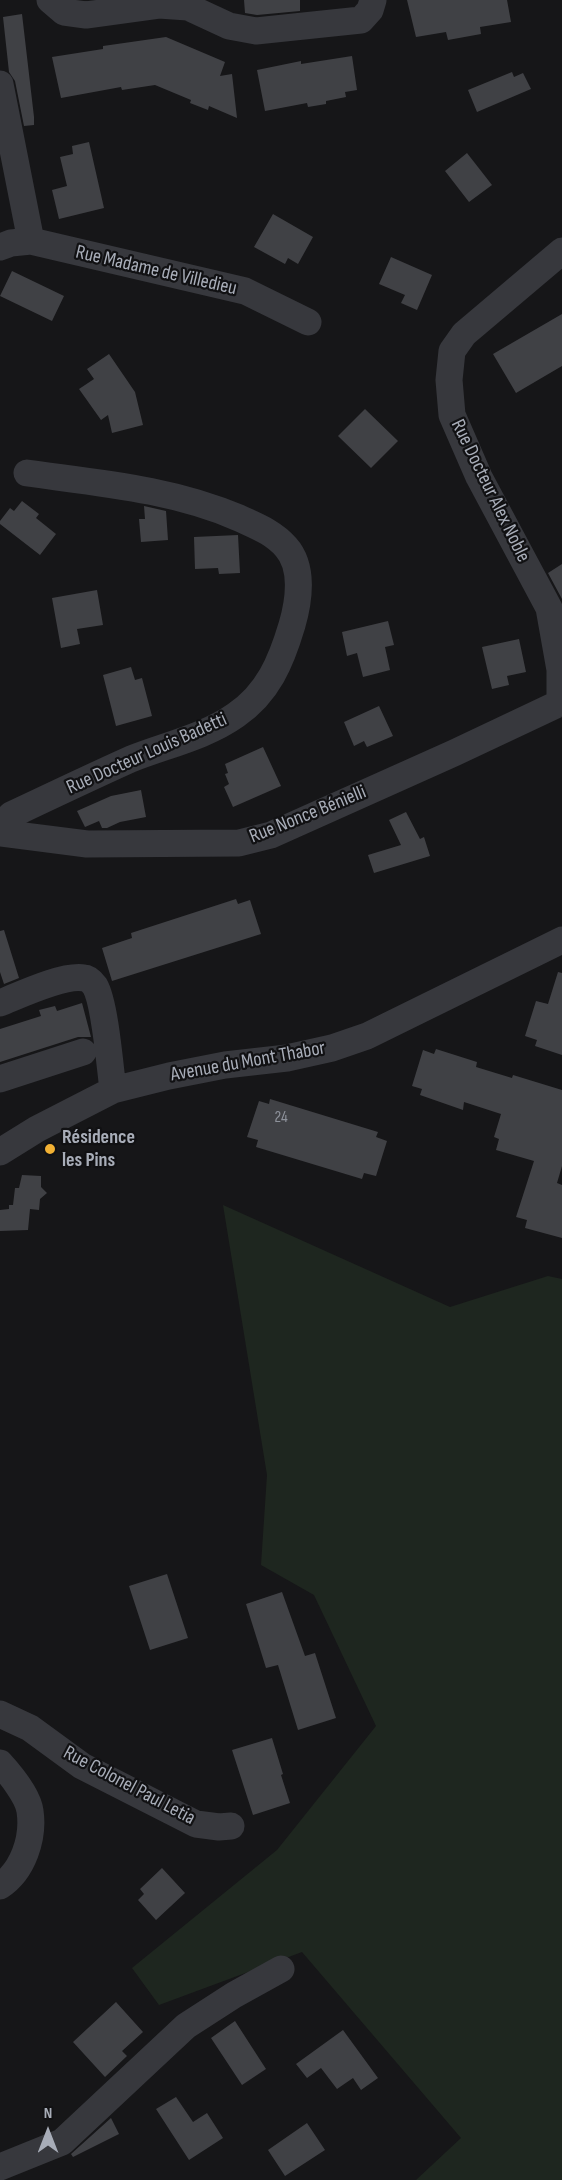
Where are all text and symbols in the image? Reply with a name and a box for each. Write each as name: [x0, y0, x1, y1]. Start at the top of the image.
street label: Rue Madame de Villedieu: [73, 241, 239, 301]
street label: Rue Docteur Alex Noble: [445, 416, 535, 566]
street label: Rue Docteur Louis Badetti: [63, 708, 231, 800]
street label: Rue Nonce Bénielli: [246, 781, 370, 849]
street label: Avenue du Mont Thabor: [169, 1037, 327, 1087]
house number: 24: [274, 1108, 288, 1128]
place label: Résidence les Pins: [62, 1126, 135, 1173]
marker: Résidence les Pins: [43, 1142, 57, 1156]
street label: Rue Colonel Paul Letia: [59, 1741, 199, 1831]
north arrow: [18, 2102, 78, 2162]
text: N: [44, 2104, 52, 2123]

